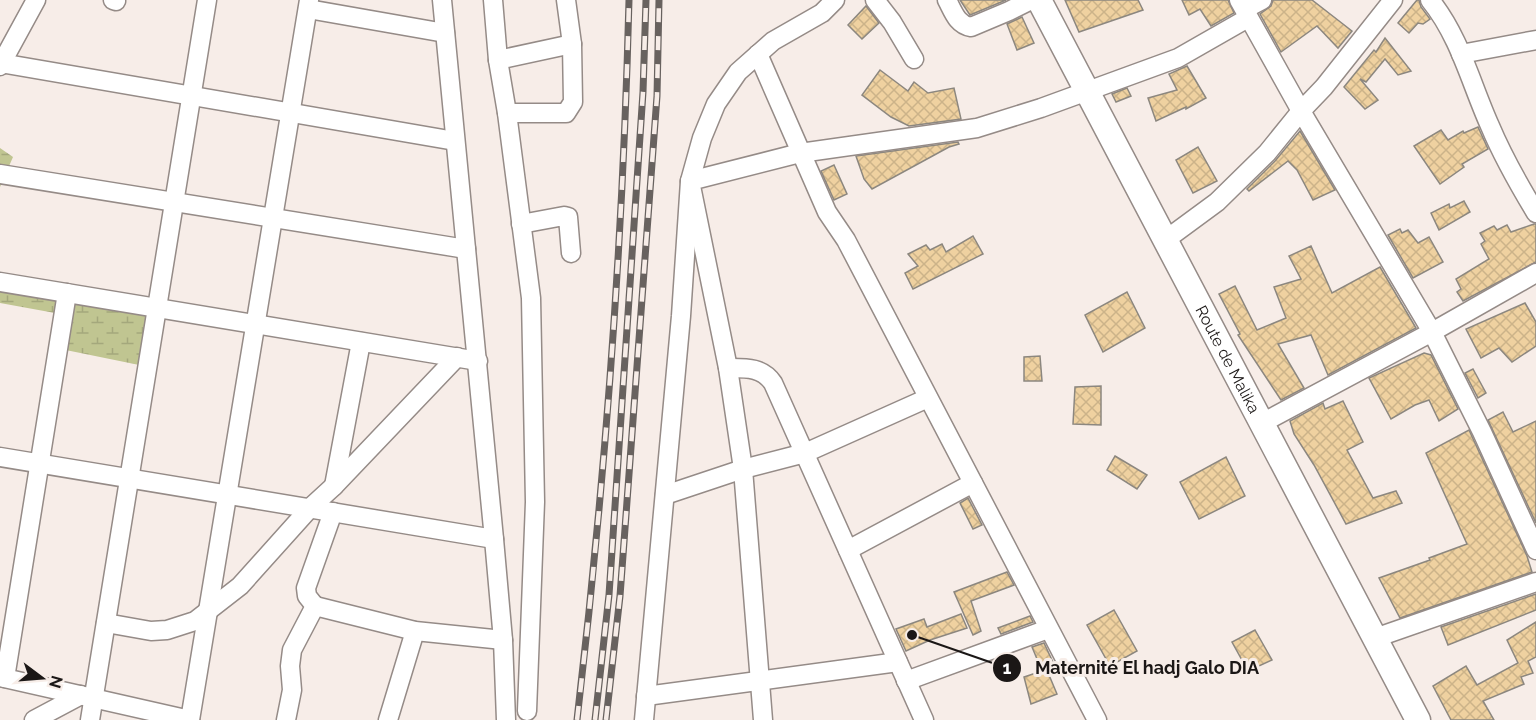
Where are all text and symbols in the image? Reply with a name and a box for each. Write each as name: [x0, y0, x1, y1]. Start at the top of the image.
street label: Route de Malika: [1192, 302, 1264, 416]
north arrow: [12, 648, 72, 708]
callout: Maternité El hadj Galo DIA: [992, 650, 1271, 686]
text: 1: [1003, 657, 1012, 678]
text: Maternité El hadj Galo DIA: [1035, 657, 1260, 678]
text: N: [45, 674, 67, 690]

